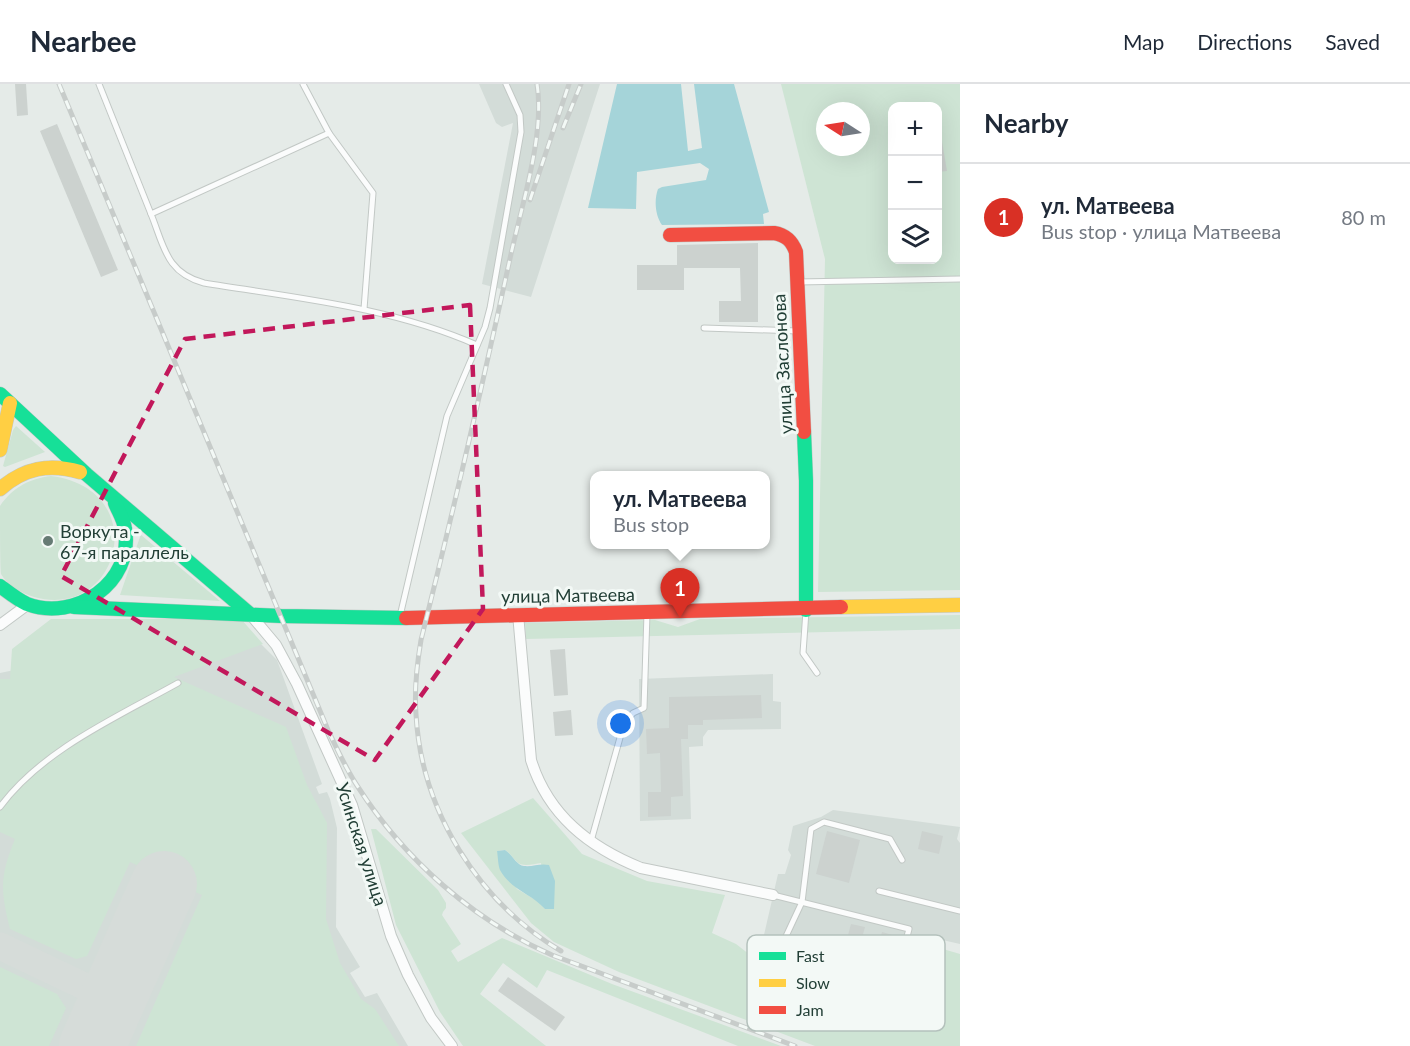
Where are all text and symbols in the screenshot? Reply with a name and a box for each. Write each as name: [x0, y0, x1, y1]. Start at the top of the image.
text: Nearbee: [30, 24, 137, 58]
text: Map: [1123, 29, 1164, 54]
text: Directions: [1197, 29, 1292, 54]
text: Saved: [1325, 29, 1380, 54]
north arrow: [816, 102, 870, 156]
map controls: [888, 102, 942, 264]
button: +: [888, 102, 942, 156]
text: Nearby: [984, 107, 1069, 139]
button: −: [888, 156, 942, 210]
text: ул. Матвеева: [1041, 192, 1175, 219]
text: 1: [998, 205, 1009, 229]
text: 80 m: [1341, 205, 1386, 229]
button: layers: [888, 210, 942, 264]
text: Bus stop · улица Матвеева: [1041, 219, 1281, 243]
street label: улица Заслонова: [767, 293, 797, 435]
popup: [590, 471, 770, 549]
text: ул. Матвеева: [613, 485, 747, 512]
text: Bus stop: [613, 512, 689, 536]
place label: Воркута - 67-я параллель: [60, 520, 189, 563]
marker: Воркута - 67-я параллель: [41, 534, 55, 548]
pin: 1: [660, 568, 700, 618]
street label: улица Матвеева: [501, 583, 635, 607]
your location: [606, 709, 635, 738]
street label: Усинская улица: [332, 780, 392, 908]
legend: [747, 935, 945, 1031]
text: Fast: [796, 946, 825, 965]
text: Slow: [796, 973, 830, 992]
text: Jam: [796, 1000, 824, 1019]

